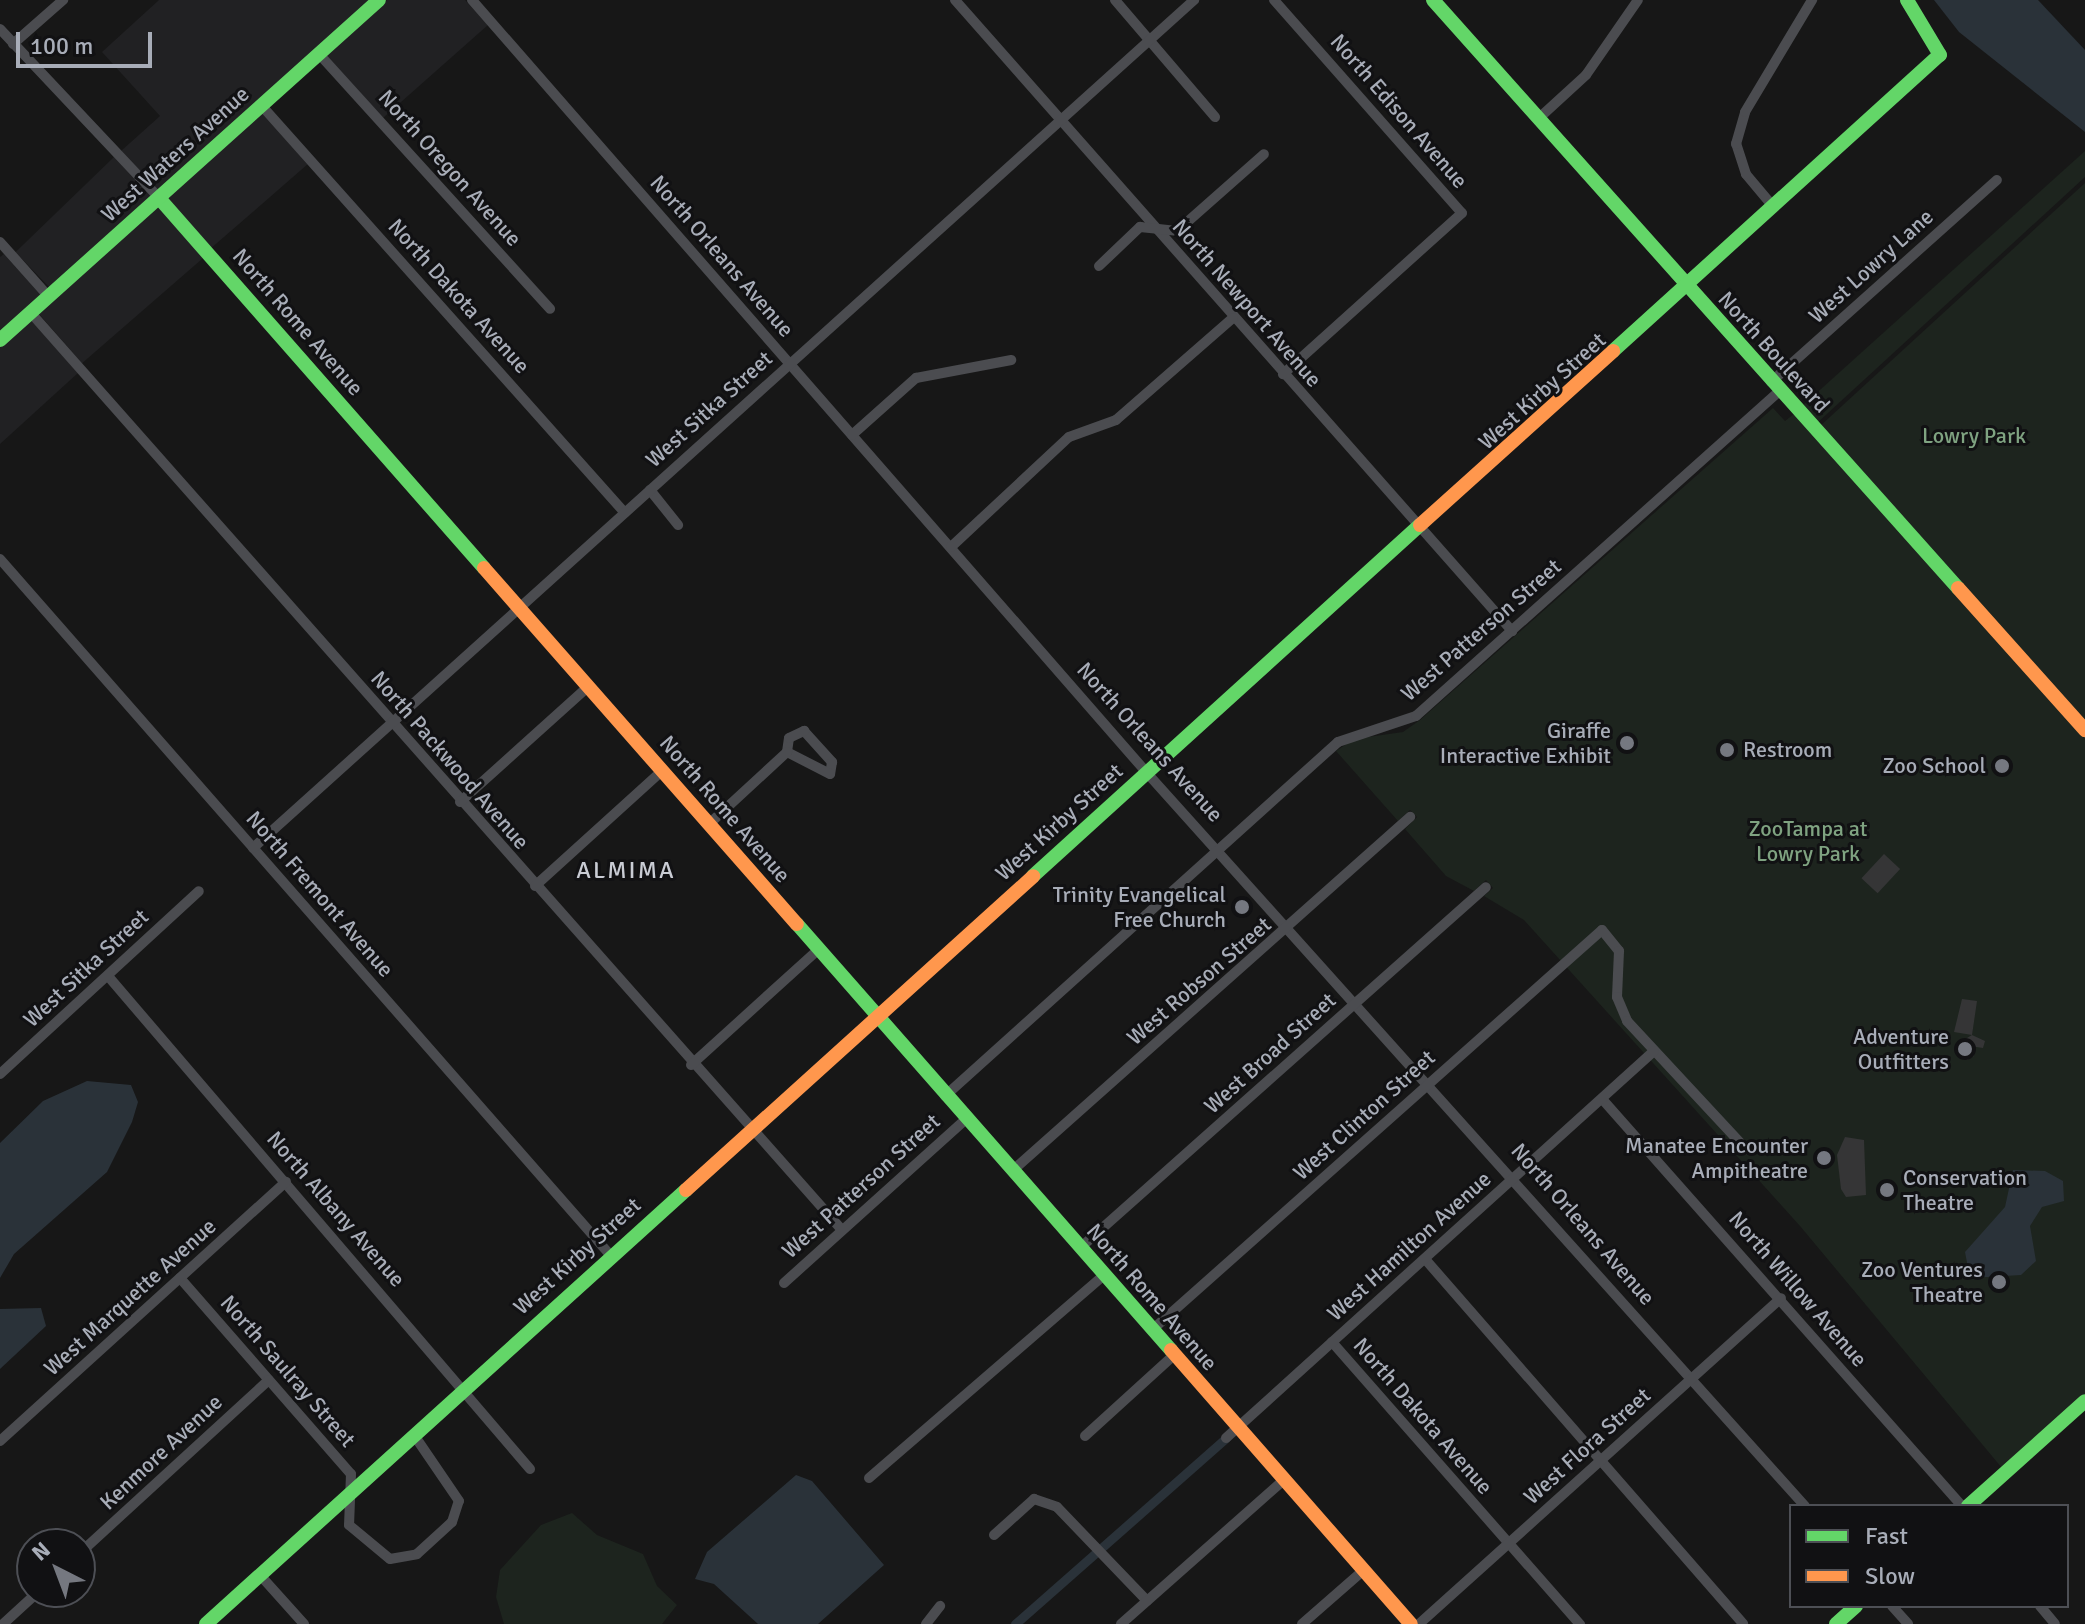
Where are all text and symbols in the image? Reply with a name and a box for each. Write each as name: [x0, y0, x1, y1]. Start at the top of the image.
scale bar: [20, 16, 156, 66]
street label: North Edison Avenue: [1325, 28, 1473, 194]
text: 100 m: [30, 31, 93, 61]
street label: West Waters Avenue: [96, 81, 254, 227]
street label: North Oregon Avenue: [373, 84, 527, 252]
street label: North Orleans Avenue: [645, 170, 799, 342]
street label: West Lowry Lane: [1803, 203, 1939, 329]
street label: North Dakota Avenue: [383, 213, 535, 379]
street label: North Newport Avenue: [1167, 214, 1327, 392]
street label: North Rome Avenue: [227, 243, 369, 401]
street label: North Boulevard: [1713, 286, 1835, 418]
street label: West Kirby Street: [1473, 327, 1611, 455]
street label: West Sitka Street: [640, 345, 778, 473]
park label: Lowry Park: [1922, 423, 2026, 449]
street label: West Patterson Street: [1396, 553, 1566, 707]
street label: North Orleans Avenue: [1071, 657, 1229, 827]
street label: North Packwood Avenue: [365, 665, 535, 855]
place label: Giraffe Interactive Exhibit: [1440, 717, 1611, 768]
street label: North Rome Avenue: [654, 730, 796, 888]
marker: Giraffe Interactive Exhibit: [1618, 734, 1636, 752]
place label: Restroom: [1743, 737, 1832, 763]
marker: Restroom: [1718, 741, 1736, 759]
place label: Zoo School: [1883, 753, 1986, 779]
marker: Zoo School: [1993, 757, 2011, 775]
street label: West Kirby Street: [990, 758, 1128, 886]
street label: North Fremont Avenue: [241, 806, 399, 982]
park label: ZooTampa at Lowry Park: [1749, 815, 1867, 866]
district label: ALMIMA: [576, 857, 676, 885]
place label: Trinity Evangelical Free Church: [1053, 881, 1226, 932]
marker: Trinity Evangelical Free Church: [1233, 898, 1251, 916]
street label: West Sitka Street: [18, 903, 154, 1033]
street label: West Robson Street: [1122, 911, 1276, 1051]
street label: West Broad Street: [1199, 987, 1341, 1119]
place label: Adventure Outfitters: [1853, 1023, 1949, 1074]
marker: Adventure Outfitters: [1956, 1040, 1974, 1058]
street label: West Clinton Street: [1288, 1044, 1440, 1186]
street label: West Patterson Street: [777, 1108, 945, 1264]
street label: North Albany Avenue: [261, 1126, 411, 1292]
place label: Manatee Encounter Ampitheatre: [1625, 1132, 1808, 1184]
street label: North Orleans Avenue: [1506, 1138, 1660, 1310]
marker: Manatee Encounter Ampitheatre: [1815, 1149, 1833, 1167]
place label: Conservation Theatre: [1903, 1164, 2027, 1216]
street label: West Hamilton Avenue: [1322, 1166, 1496, 1326]
marker: Conservation Theatre: [1878, 1181, 1896, 1199]
street label: West Kirby Street: [508, 1192, 646, 1320]
street label: North Willow Avenue: [1723, 1206, 1873, 1372]
street label: West Marquette Avenue: [39, 1213, 221, 1381]
street label: North Rome Avenue: [1081, 1218, 1223, 1376]
place label: Zoo Ventures Theatre: [1861, 1256, 1983, 1308]
marker: Zoo Ventures Theatre: [1990, 1273, 2008, 1291]
street label: North Saulray Street: [215, 1290, 361, 1452]
street label: North Dakota Avenue: [1348, 1332, 1498, 1500]
street label: West Flora Street: [1518, 1382, 1656, 1510]
street label: Kenmore Avenue: [95, 1389, 227, 1515]
legend: [1789, 1504, 2069, 1608]
text: Fast: [1865, 1521, 1908, 1551]
north arrow: [16, 1528, 96, 1608]
text: N: [26, 1536, 56, 1566]
text: Slow: [1865, 1561, 1915, 1591]

